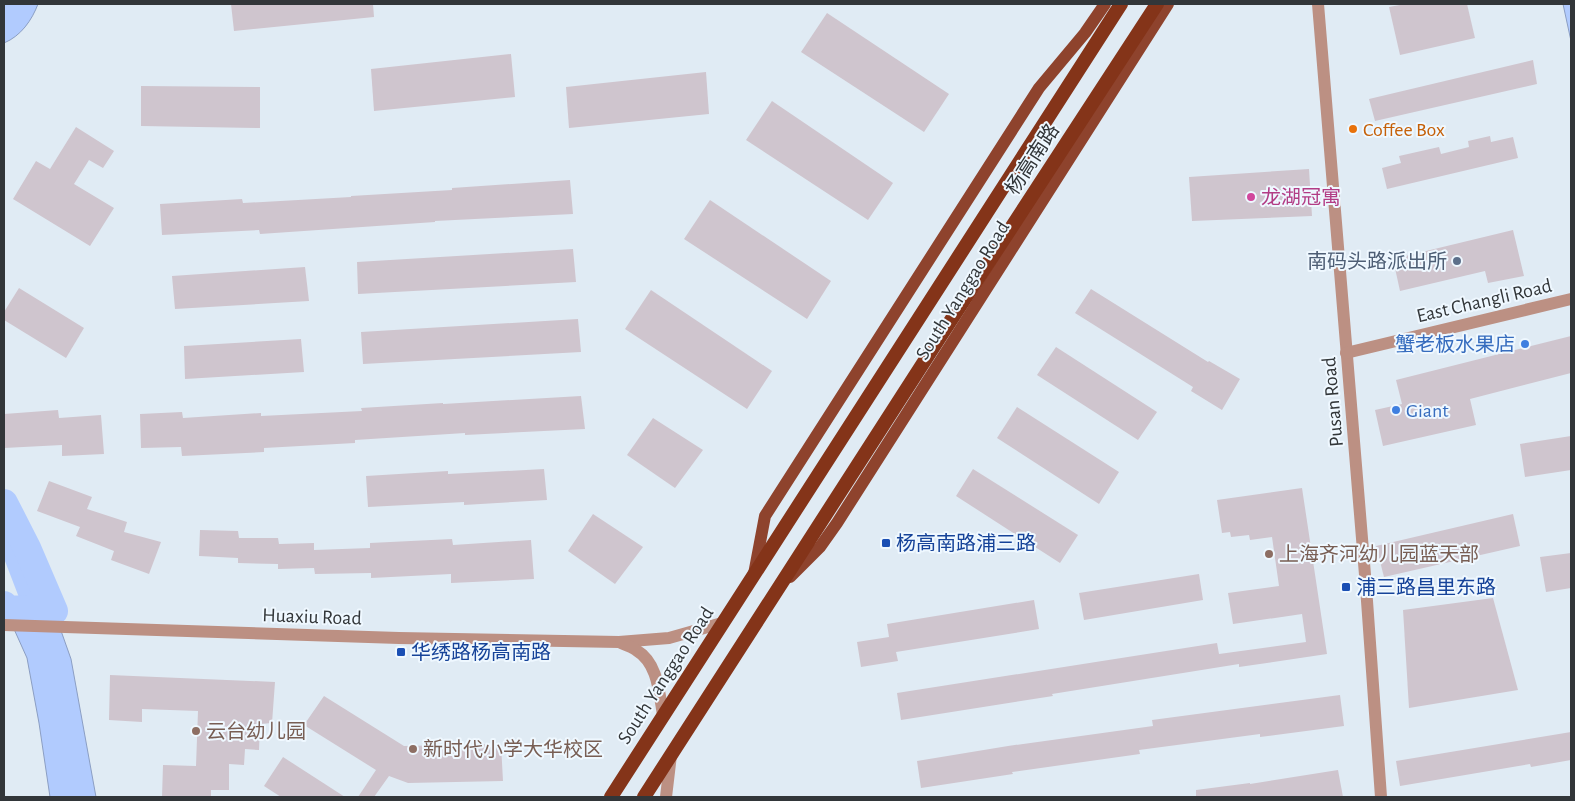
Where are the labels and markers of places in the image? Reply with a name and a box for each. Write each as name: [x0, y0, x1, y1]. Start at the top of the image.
place label: Coffee Box: [1363, 120, 1445, 140]
marker: Coffee Box: [1347, 123, 1359, 135]
place label: 龙湖冠寓: [1261, 187, 1341, 208]
marker: 龙湖冠寓: [1245, 191, 1257, 203]
place label: 南码头路派出所: [1307, 251, 1447, 272]
marker: 南码头路派出所: [1451, 255, 1463, 267]
place label: 蟹老板水果店: [1395, 334, 1515, 355]
marker: 蟹老板水果店: [1519, 338, 1531, 350]
place label: Giant: [1406, 401, 1449, 421]
marker: Giant: [1390, 404, 1402, 416]
place label: 杨高南路浦三路: [896, 532, 1036, 554]
marker: 杨高南路浦三路: [880, 537, 892, 549]
place label: 上海齐河幼儿园蓝天部: [1279, 543, 1479, 565]
marker: 上海齐河幼儿园蓝天部: [1263, 548, 1275, 560]
place label: 浦三路昌里东路: [1356, 577, 1496, 598]
marker: 浦三路昌里东路: [1340, 581, 1352, 593]
place label: 华绣路杨高南路: [411, 641, 551, 663]
marker: 华绣路杨高南路: [395, 646, 407, 658]
place label: 云台幼儿园: [206, 721, 306, 742]
marker: 云台幼儿园: [190, 725, 202, 737]
place label: 新时代小学大华校区: [423, 738, 603, 760]
marker: 新时代小学大华校区: [407, 743, 419, 755]

